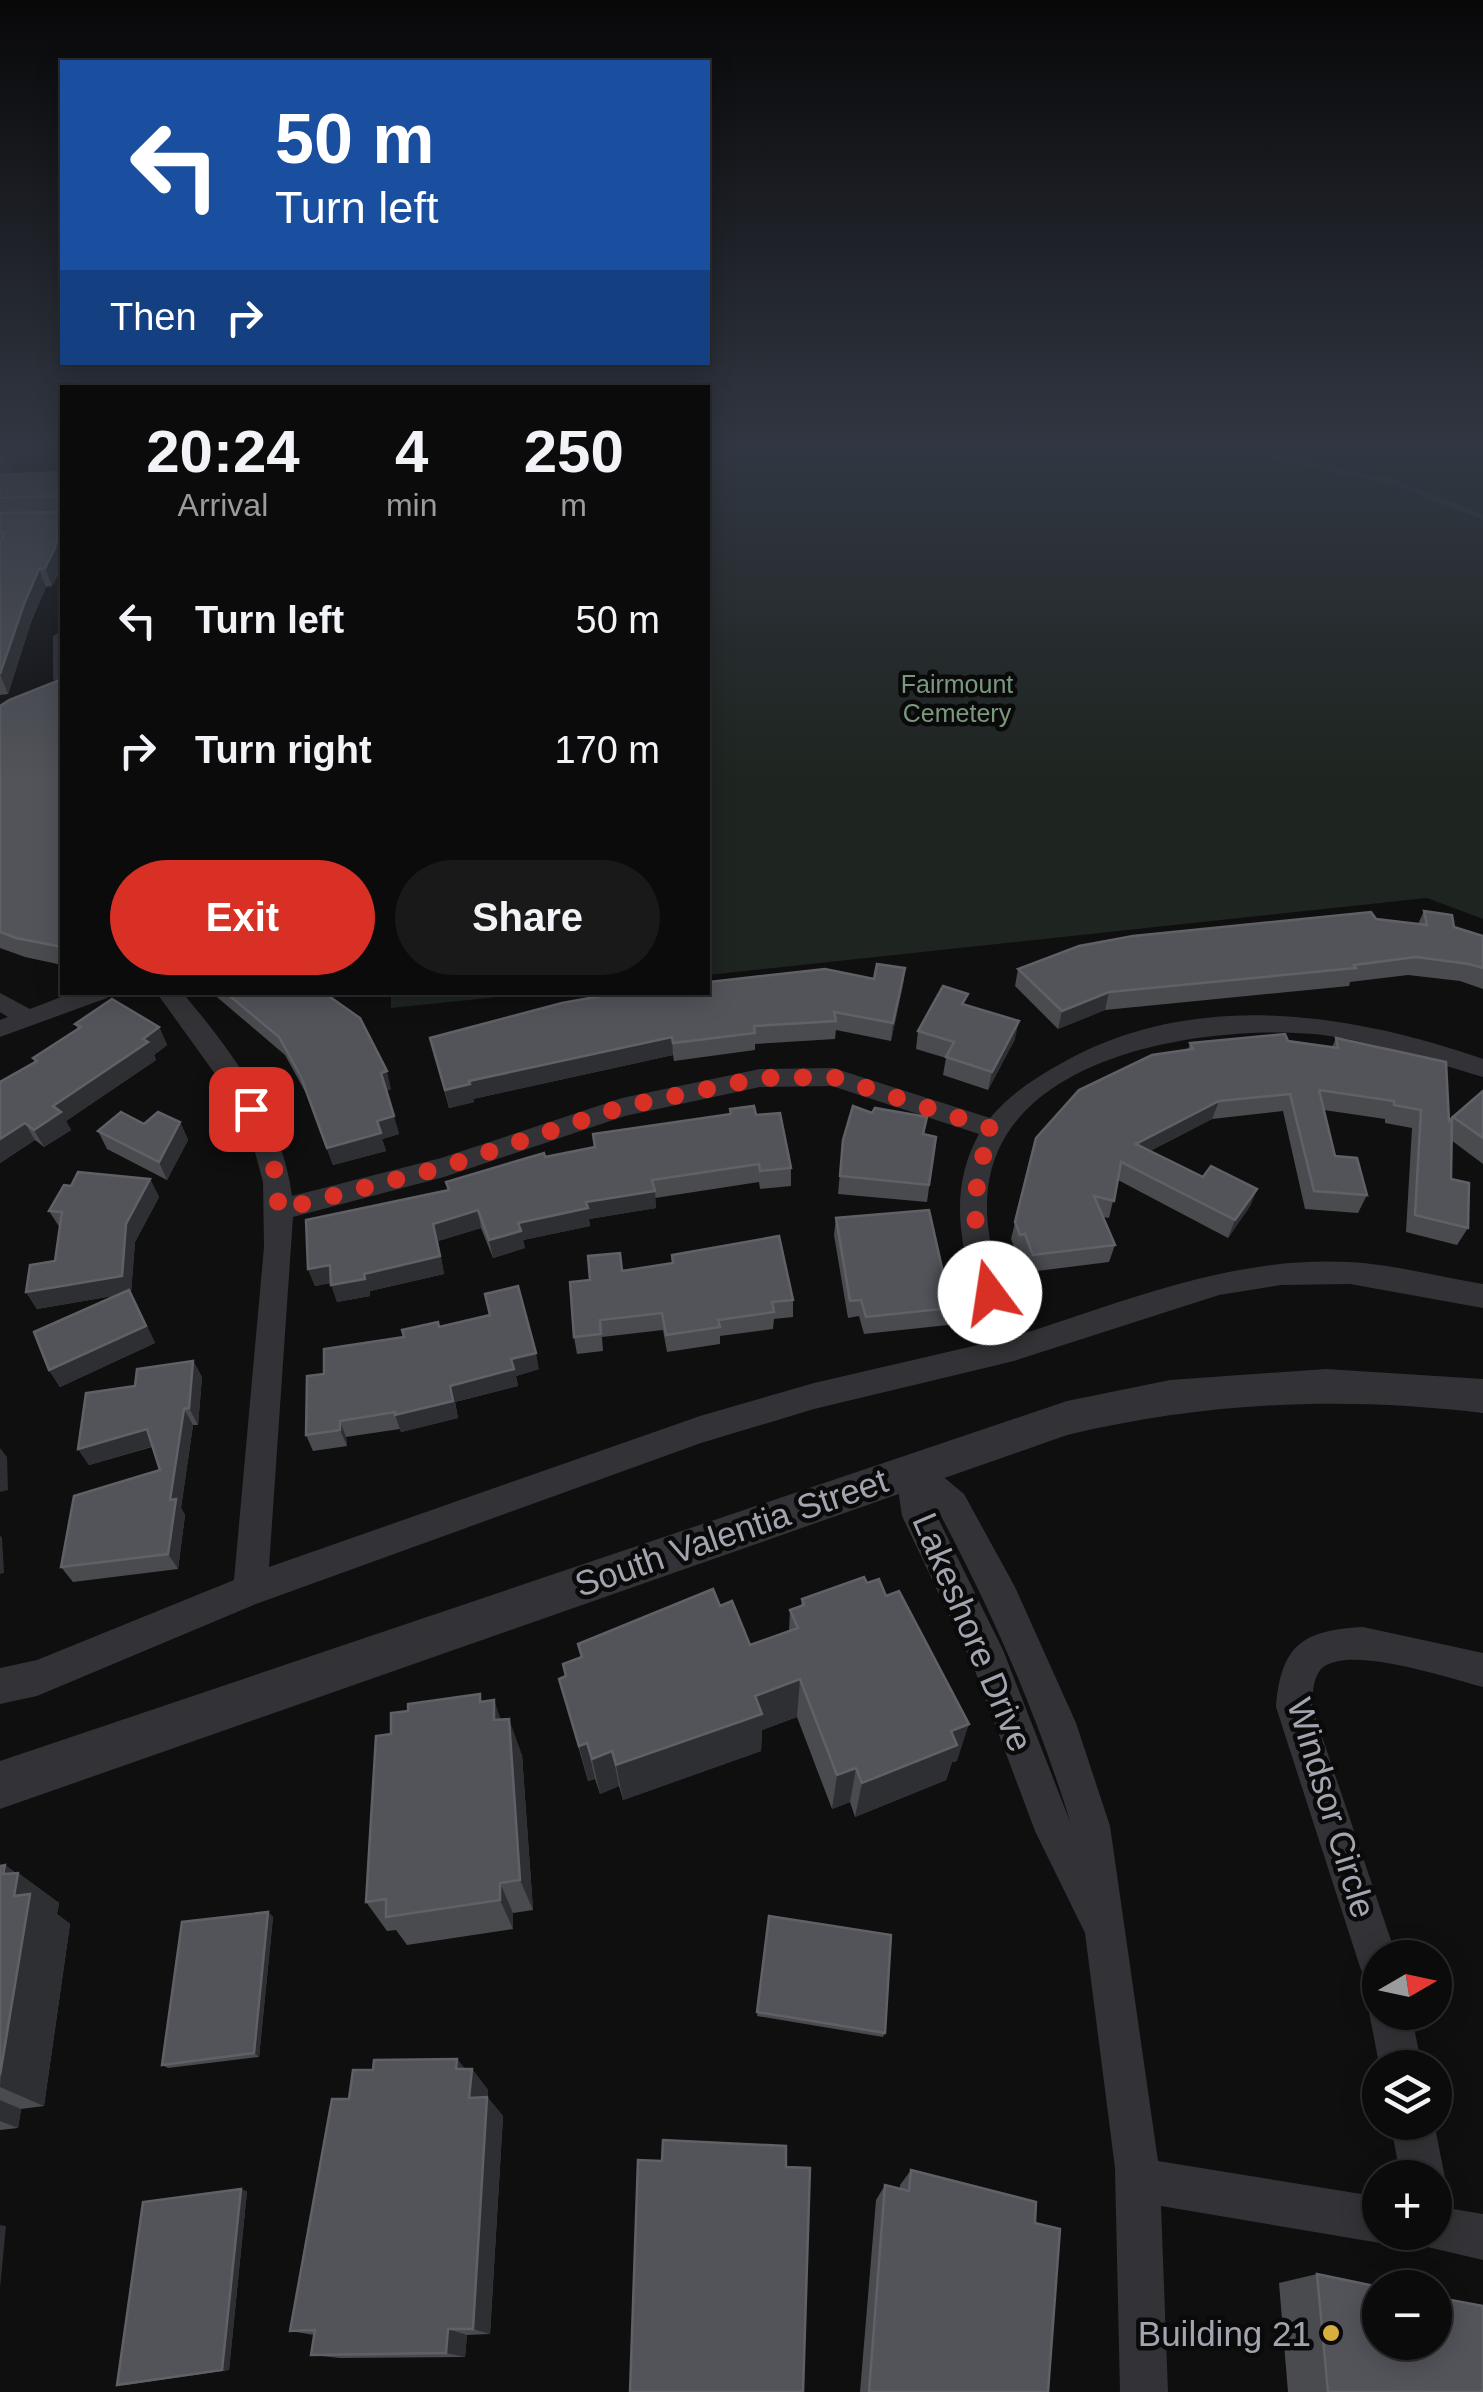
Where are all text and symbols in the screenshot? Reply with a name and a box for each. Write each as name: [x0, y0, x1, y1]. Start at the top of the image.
icon: left: [110, 100, 240, 230]
text: 50 m: [275, 100, 435, 178]
text: Turn left: [275, 182, 438, 233]
icon: right: [217, 290, 272, 345]
text: Then: [110, 296, 197, 338]
text: 20:24: [146, 418, 300, 485]
text: 4: [395, 418, 428, 485]
text: 250: [524, 418, 624, 485]
text: Arrival: [178, 487, 268, 523]
text: min: [386, 487, 437, 523]
text: m: [560, 487, 587, 523]
icon: left: [110, 593, 165, 648]
text: Turn left: [195, 599, 344, 641]
text: 50 m: [576, 599, 660, 641]
park label: Fairmount Cemetery: [901, 670, 1013, 727]
icon: right: [110, 723, 165, 778]
text: Turn right: [195, 729, 372, 771]
text: 170 m: [554, 729, 660, 771]
button: Exit: [110, 860, 375, 975]
button: Share: [395, 860, 660, 975]
pin: [209, 1067, 294, 1152]
icon: arrive: [224, 1082, 279, 1137]
position arrow: [938, 1241, 1042, 1345]
street label: South Valentia Street: [569, 1460, 893, 1604]
street label: Lakeshore Drive: [905, 1507, 1041, 1757]
street label: Windsor Circle: [1280, 1693, 1384, 1923]
north arrow: [1362, 1940, 1452, 2030]
map controls: [1362, 1940, 1452, 2360]
button: layers: [1362, 2050, 1452, 2140]
button: +: [1362, 2160, 1452, 2250]
button: −: [1362, 2270, 1452, 2360]
place label: Building 21: [1138, 2314, 1311, 2353]
marker: Building 21: [1320, 2322, 1342, 2344]

